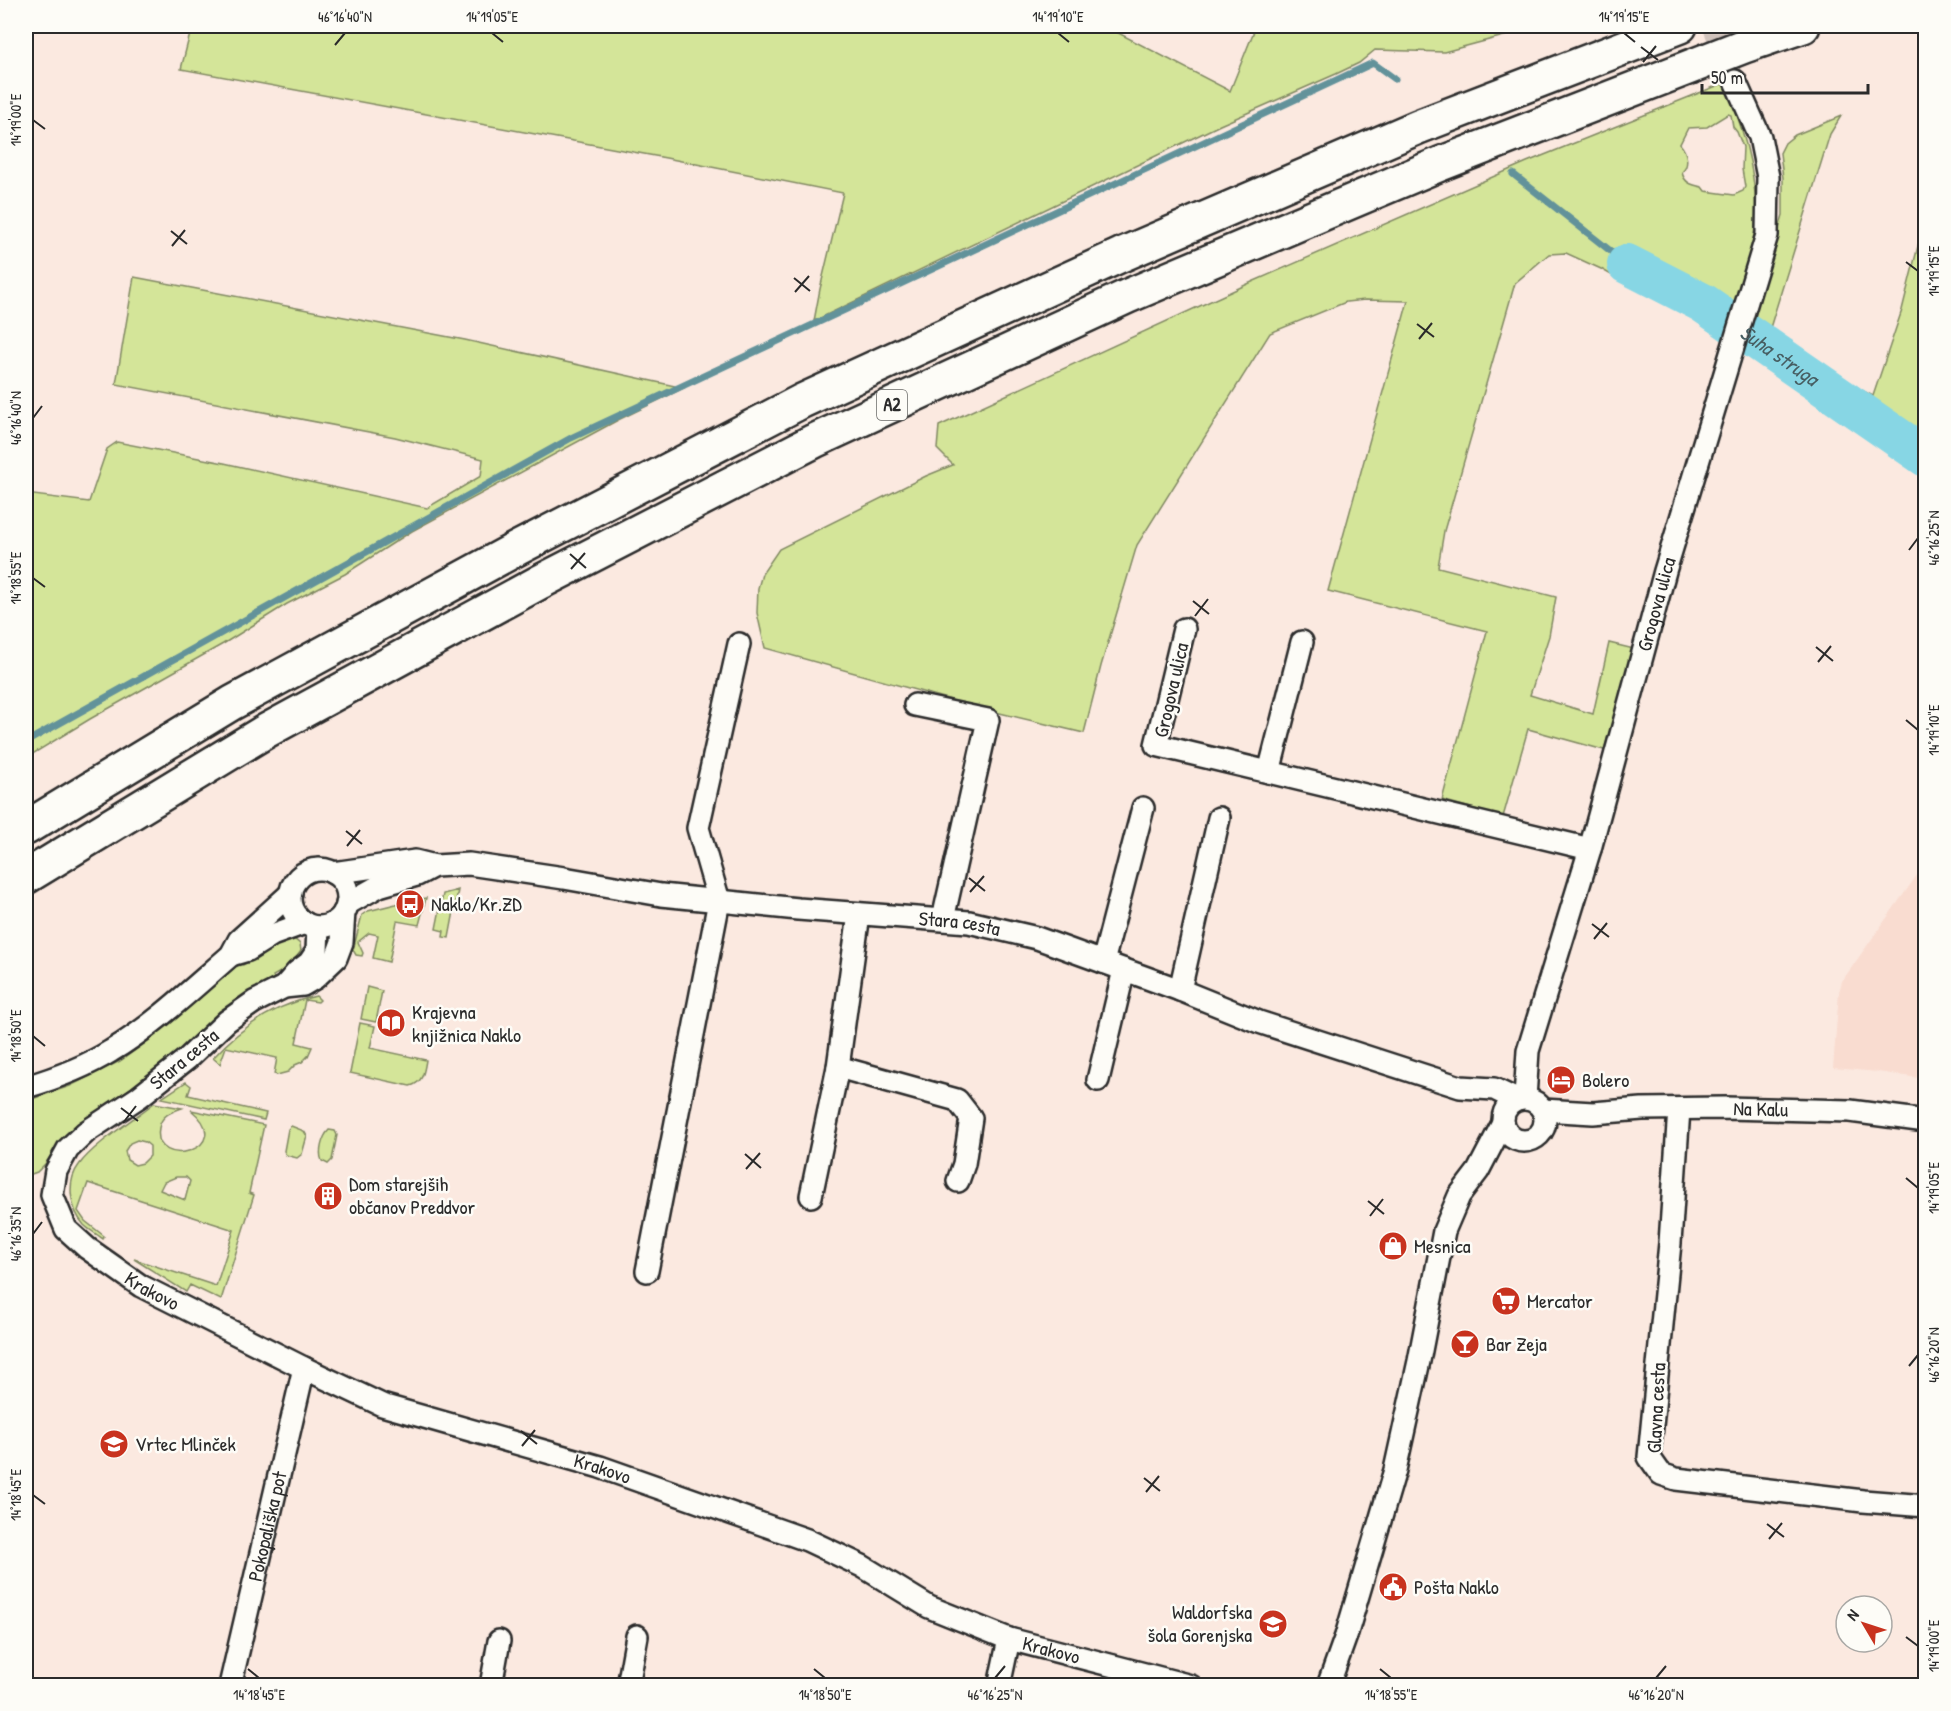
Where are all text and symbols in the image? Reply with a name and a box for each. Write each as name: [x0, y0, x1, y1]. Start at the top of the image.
text: 46°16'40"N: [318, 6, 372, 27]
text: 14°19'05"E: [466, 6, 518, 27]
text: 14°19'10"E: [1032, 6, 1084, 27]
text: 14°19'15"E: [1599, 6, 1650, 27]
scale bar: [1702, 57, 1868, 95]
text: 50 m: [1711, 65, 1743, 90]
text: 14°19'00"E: [5, 93, 26, 146]
text: 14°19'15"E: [1923, 245, 1944, 296]
water label: Suha struga: [1734, 318, 1827, 394]
road number: A2: [877, 390, 907, 420]
text: 46°16'40"N: [5, 391, 26, 445]
text: 46°16'25"N: [1923, 511, 1944, 565]
text: 14°18'55"E: [5, 551, 26, 604]
street label: Grogova ulica: [1630, 554, 1681, 654]
street label: Grogova ulica: [1147, 640, 1195, 740]
text: 14°19'10"E: [1923, 704, 1944, 756]
bus stop icon: Naklo/Kr.ZD: [394, 888, 426, 920]
place label: Naklo/Kr.ZD: [431, 890, 522, 917]
street label: Stara cesta: [918, 904, 1003, 942]
place label: Krajevna knjižnica Naklo: [412, 998, 521, 1048]
library icon: Krajevna knjižnica Naklo: [375, 1007, 407, 1039]
text: 14°18'50"E: [5, 1009, 26, 1063]
street label: Stara cesta: [144, 1022, 224, 1095]
hotel icon: Bolero: [1545, 1064, 1577, 1096]
place label: Bolero: [1582, 1066, 1629, 1093]
street label: Na Kalu: [1733, 1094, 1788, 1123]
text: 14°19'05"E: [1923, 1162, 1944, 1214]
place label: Dom starejših občanov Preddvor: [349, 1170, 476, 1220]
building icon: Dom starejših občanov Preddvor: [312, 1180, 344, 1212]
text: 46°16'35"N: [5, 1207, 26, 1261]
shop icon: Mesnica: [1377, 1230, 1409, 1262]
place label: Mesnica: [1414, 1232, 1471, 1259]
street label: Krakovo: [120, 1265, 184, 1316]
supermarket icon: Mercator: [1490, 1285, 1522, 1317]
place label: Mercator: [1527, 1287, 1593, 1314]
text: 46°16'20"N: [1923, 1327, 1944, 1383]
bar icon: Bar Zeja: [1449, 1328, 1481, 1360]
place label: Bar Zeja: [1486, 1330, 1547, 1357]
street label: Glavna cesta: [1640, 1362, 1671, 1454]
school or university icon: Vrtec Mlinček: [98, 1428, 130, 1460]
place label: Vrtec Mlinček: [135, 1430, 236, 1457]
street label: Krakovo: [571, 1446, 635, 1490]
street label: Pokopališka pot: [241, 1467, 293, 1584]
text: 14°18'45"E: [5, 1469, 26, 1521]
public building icon: Pošta Naklo: [1377, 1571, 1409, 1603]
place label: Pošta Naklo: [1414, 1573, 1499, 1600]
north arrow: [1834, 1594, 1894, 1654]
place label: Waldorfska šola Gorenjska: [1148, 1598, 1252, 1648]
text: N: [1841, 1604, 1864, 1625]
school or university icon: Waldorfska šola Gorenjska: [1257, 1608, 1289, 1640]
text: 14°19'00"E: [1923, 1619, 1944, 1672]
street label: Krakovo: [1020, 1629, 1083, 1670]
text: 14°18'45"E: [233, 1684, 285, 1705]
text: 14°18'50"E: [798, 1684, 852, 1705]
text: 46°16'25"N: [968, 1684, 1022, 1705]
text: 14°18'55"E: [1365, 1684, 1418, 1705]
text: 46°16'20"N: [1628, 1684, 1684, 1705]

